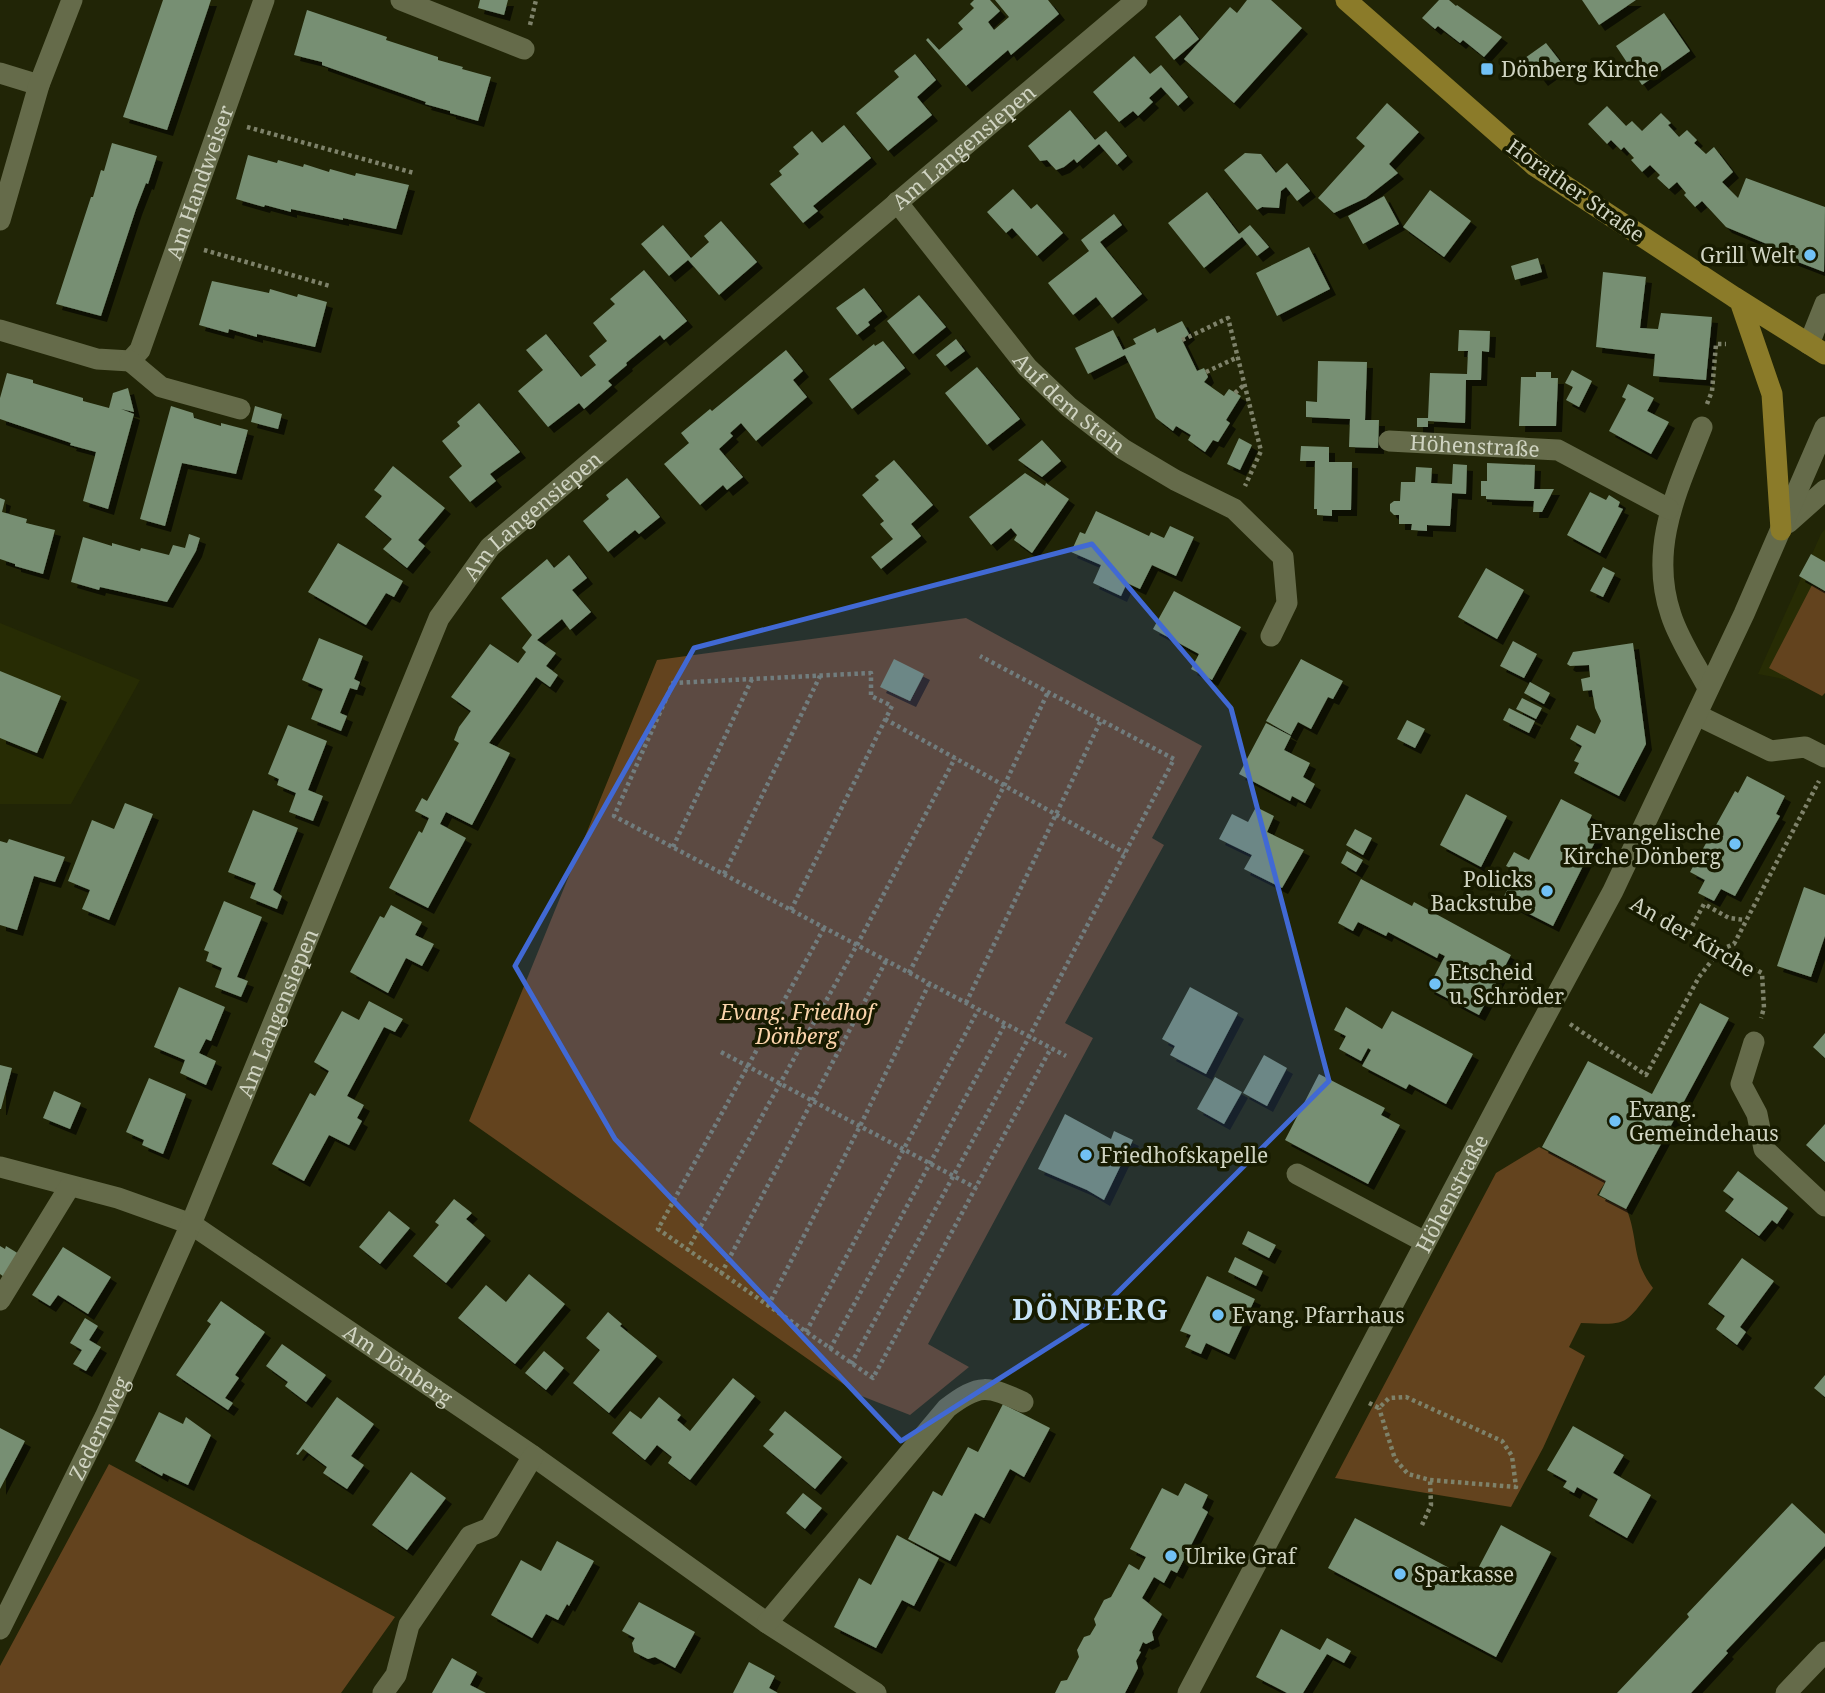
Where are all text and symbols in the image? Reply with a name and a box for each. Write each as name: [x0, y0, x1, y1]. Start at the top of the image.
place label: Dönberg Kirche: [1501, 55, 1659, 83]
marker: Dönberg Kirche: [1479, 61, 1495, 77]
street label: Am Langensiepen: [886, 78, 1041, 216]
street label: Am Handweiser: [159, 101, 240, 263]
street label: Horather Straße: [1501, 132, 1651, 248]
place label: Grill Welt: [1700, 241, 1796, 269]
marker: Grill Welt: [1802, 247, 1818, 263]
street label: Auf dem Stein: [1007, 347, 1132, 460]
street label: Höhenstraße: [1409, 428, 1541, 463]
street label: Am Langensiepen: [456, 445, 607, 586]
place label: Evangelische Kirche Dönberg: [1563, 818, 1722, 870]
marker: Evangelische Kirche Dönberg: [1727, 836, 1743, 852]
place label: Policks Backstube: [1430, 865, 1533, 917]
marker: Policks Backstube: [1539, 883, 1555, 899]
street label: An der Kirche: [1626, 889, 1760, 983]
street label: Am Langensiepen: [230, 924, 324, 1101]
place label: Etscheid u. Schröder: [1449, 958, 1564, 1010]
marker: Etscheid u. Schröder: [1427, 976, 1443, 992]
park label: Evang. Friedhof Dönberg: [719, 998, 878, 1050]
place label: Evang. Gemeindehaus: [1629, 1095, 1779, 1147]
marker: Evang. Gemeindehaus: [1607, 1113, 1623, 1129]
street label: Höhenstraße: [1409, 1129, 1494, 1257]
place label: Friedhofskapelle: [1100, 1141, 1268, 1169]
marker: Friedhofskapelle: [1078, 1147, 1094, 1163]
district label: DÖNBERG: [1012, 1290, 1170, 1328]
place label: Evang. Pfarrhaus: [1232, 1301, 1405, 1329]
marker: Evang. Pfarrhaus: [1210, 1307, 1226, 1323]
street label: Am Dönberg: [338, 1318, 459, 1412]
street label: Zedernweg: [62, 1371, 136, 1485]
place label: Ulrike Graf: [1185, 1542, 1298, 1570]
marker: Ulrike Graf: [1163, 1548, 1179, 1564]
place label: Sparkasse: [1414, 1560, 1514, 1588]
marker: Sparkasse: [1392, 1566, 1408, 1582]

